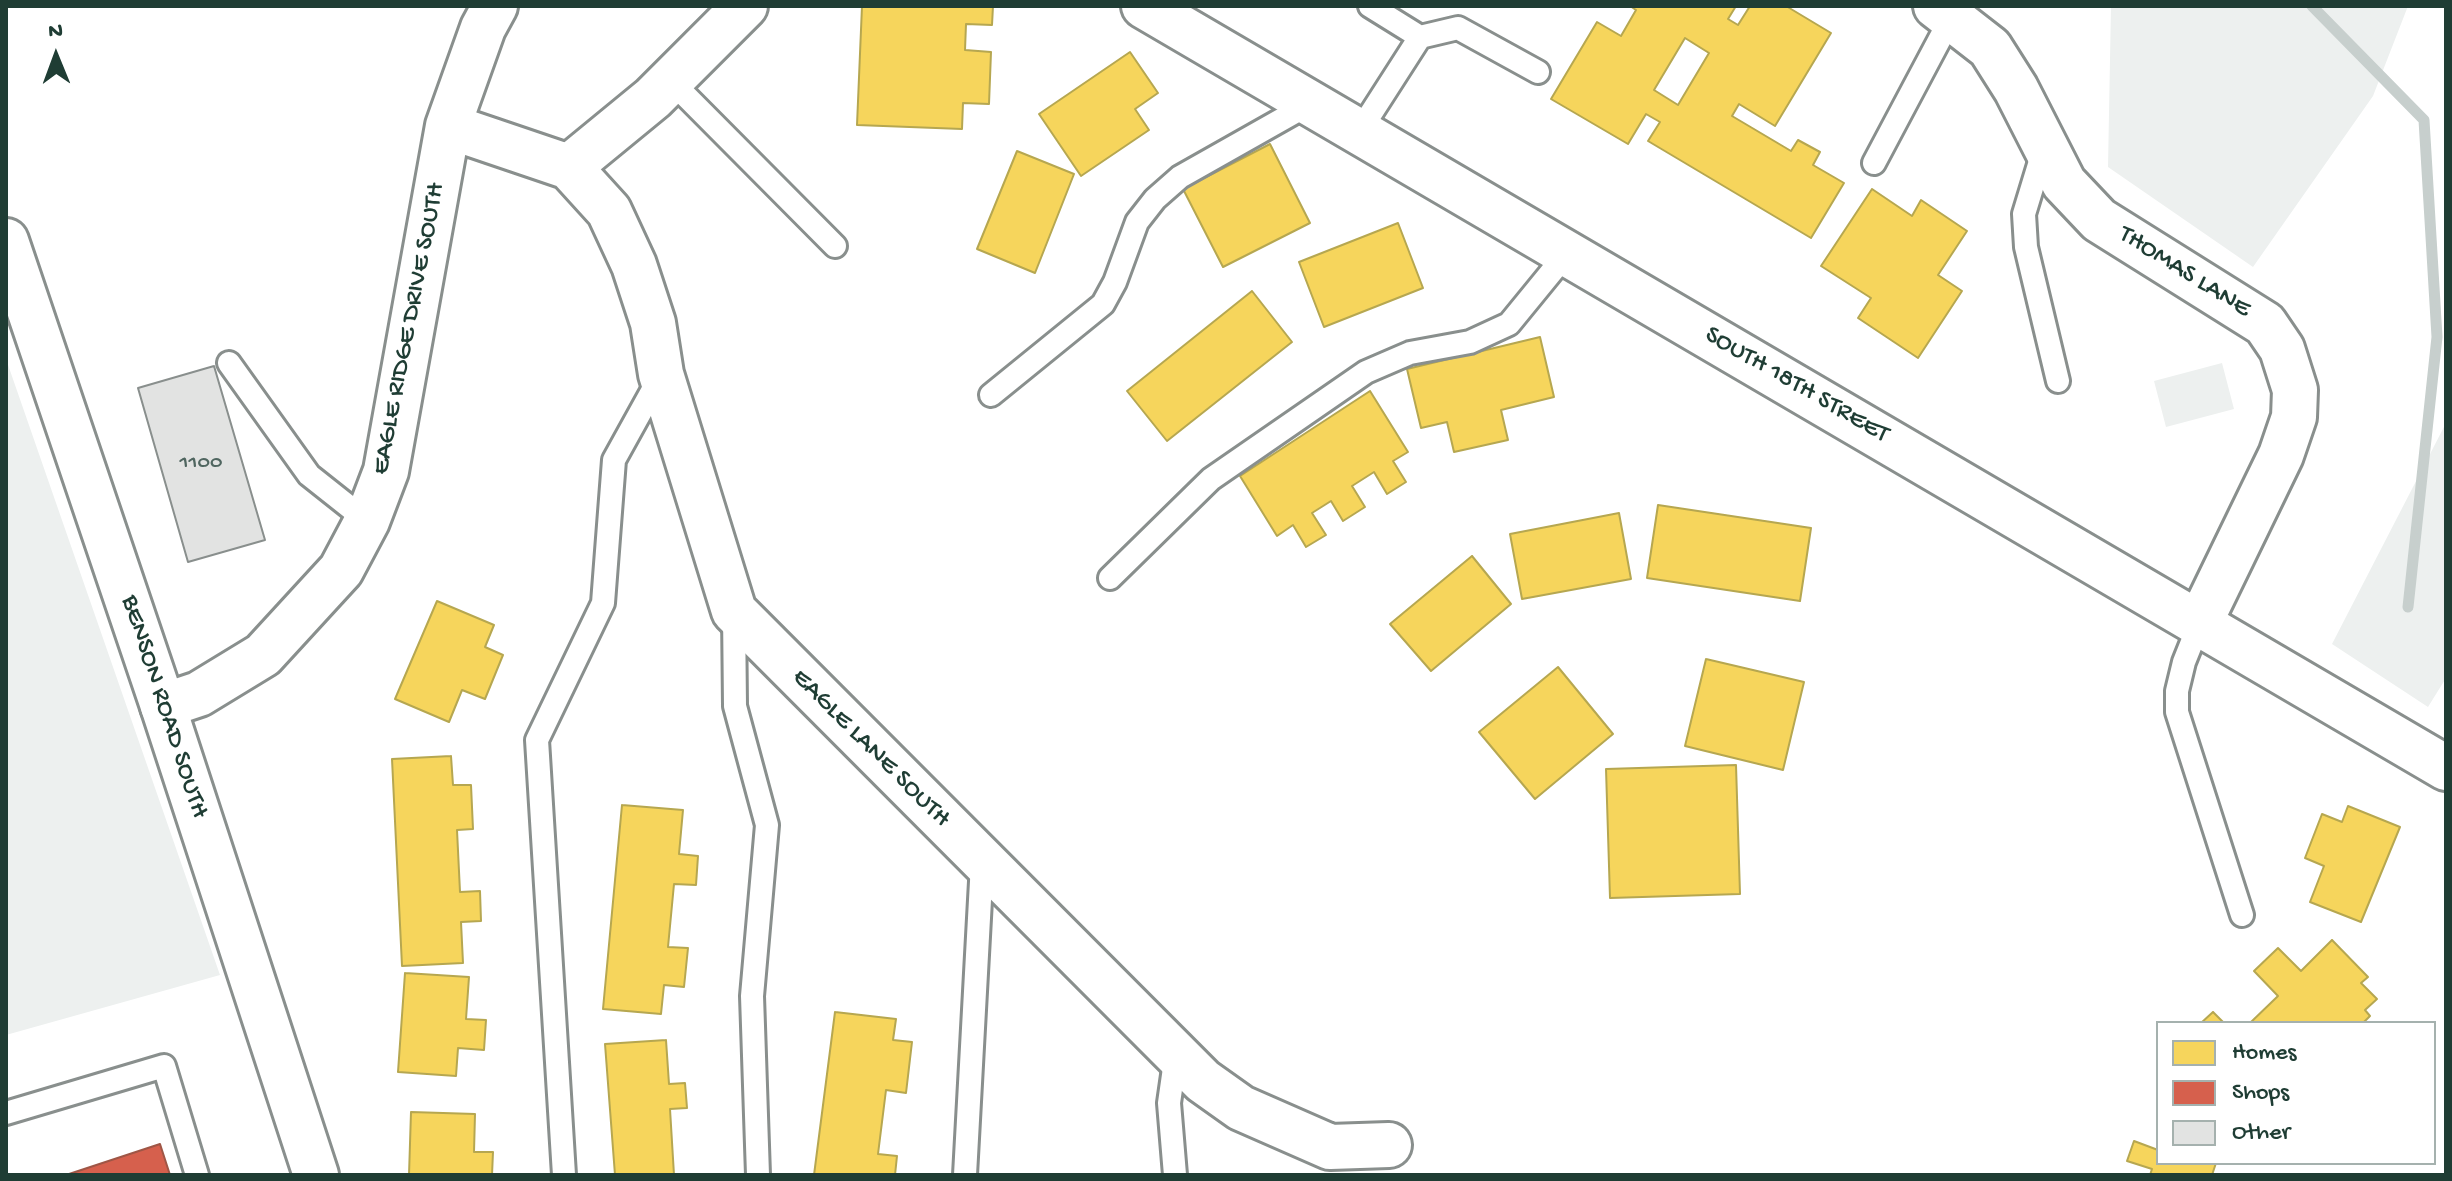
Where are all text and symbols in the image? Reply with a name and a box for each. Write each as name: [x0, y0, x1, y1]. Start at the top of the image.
north arrow: [16, 16, 96, 96]
text: N: [48, 19, 63, 45]
street label: EAGLE RIDGE DRIVE SOUTH: [366, 180, 454, 478]
street label: THOMAS LANE: [2112, 220, 2256, 326]
street label: SOUTH 18TH STREET: [1698, 321, 1894, 451]
house number: 1100: [180, 451, 222, 477]
street label: BENSON ROAD SOUTH: [112, 592, 214, 822]
street label: EAGLE LANE SOUTH: [784, 663, 956, 835]
legend: [2156, 1021, 2436, 1165]
text: Homes: [2232, 1039, 2296, 1068]
text: Shops: [2232, 1079, 2289, 1108]
text: Other: [2232, 1119, 2290, 1148]

